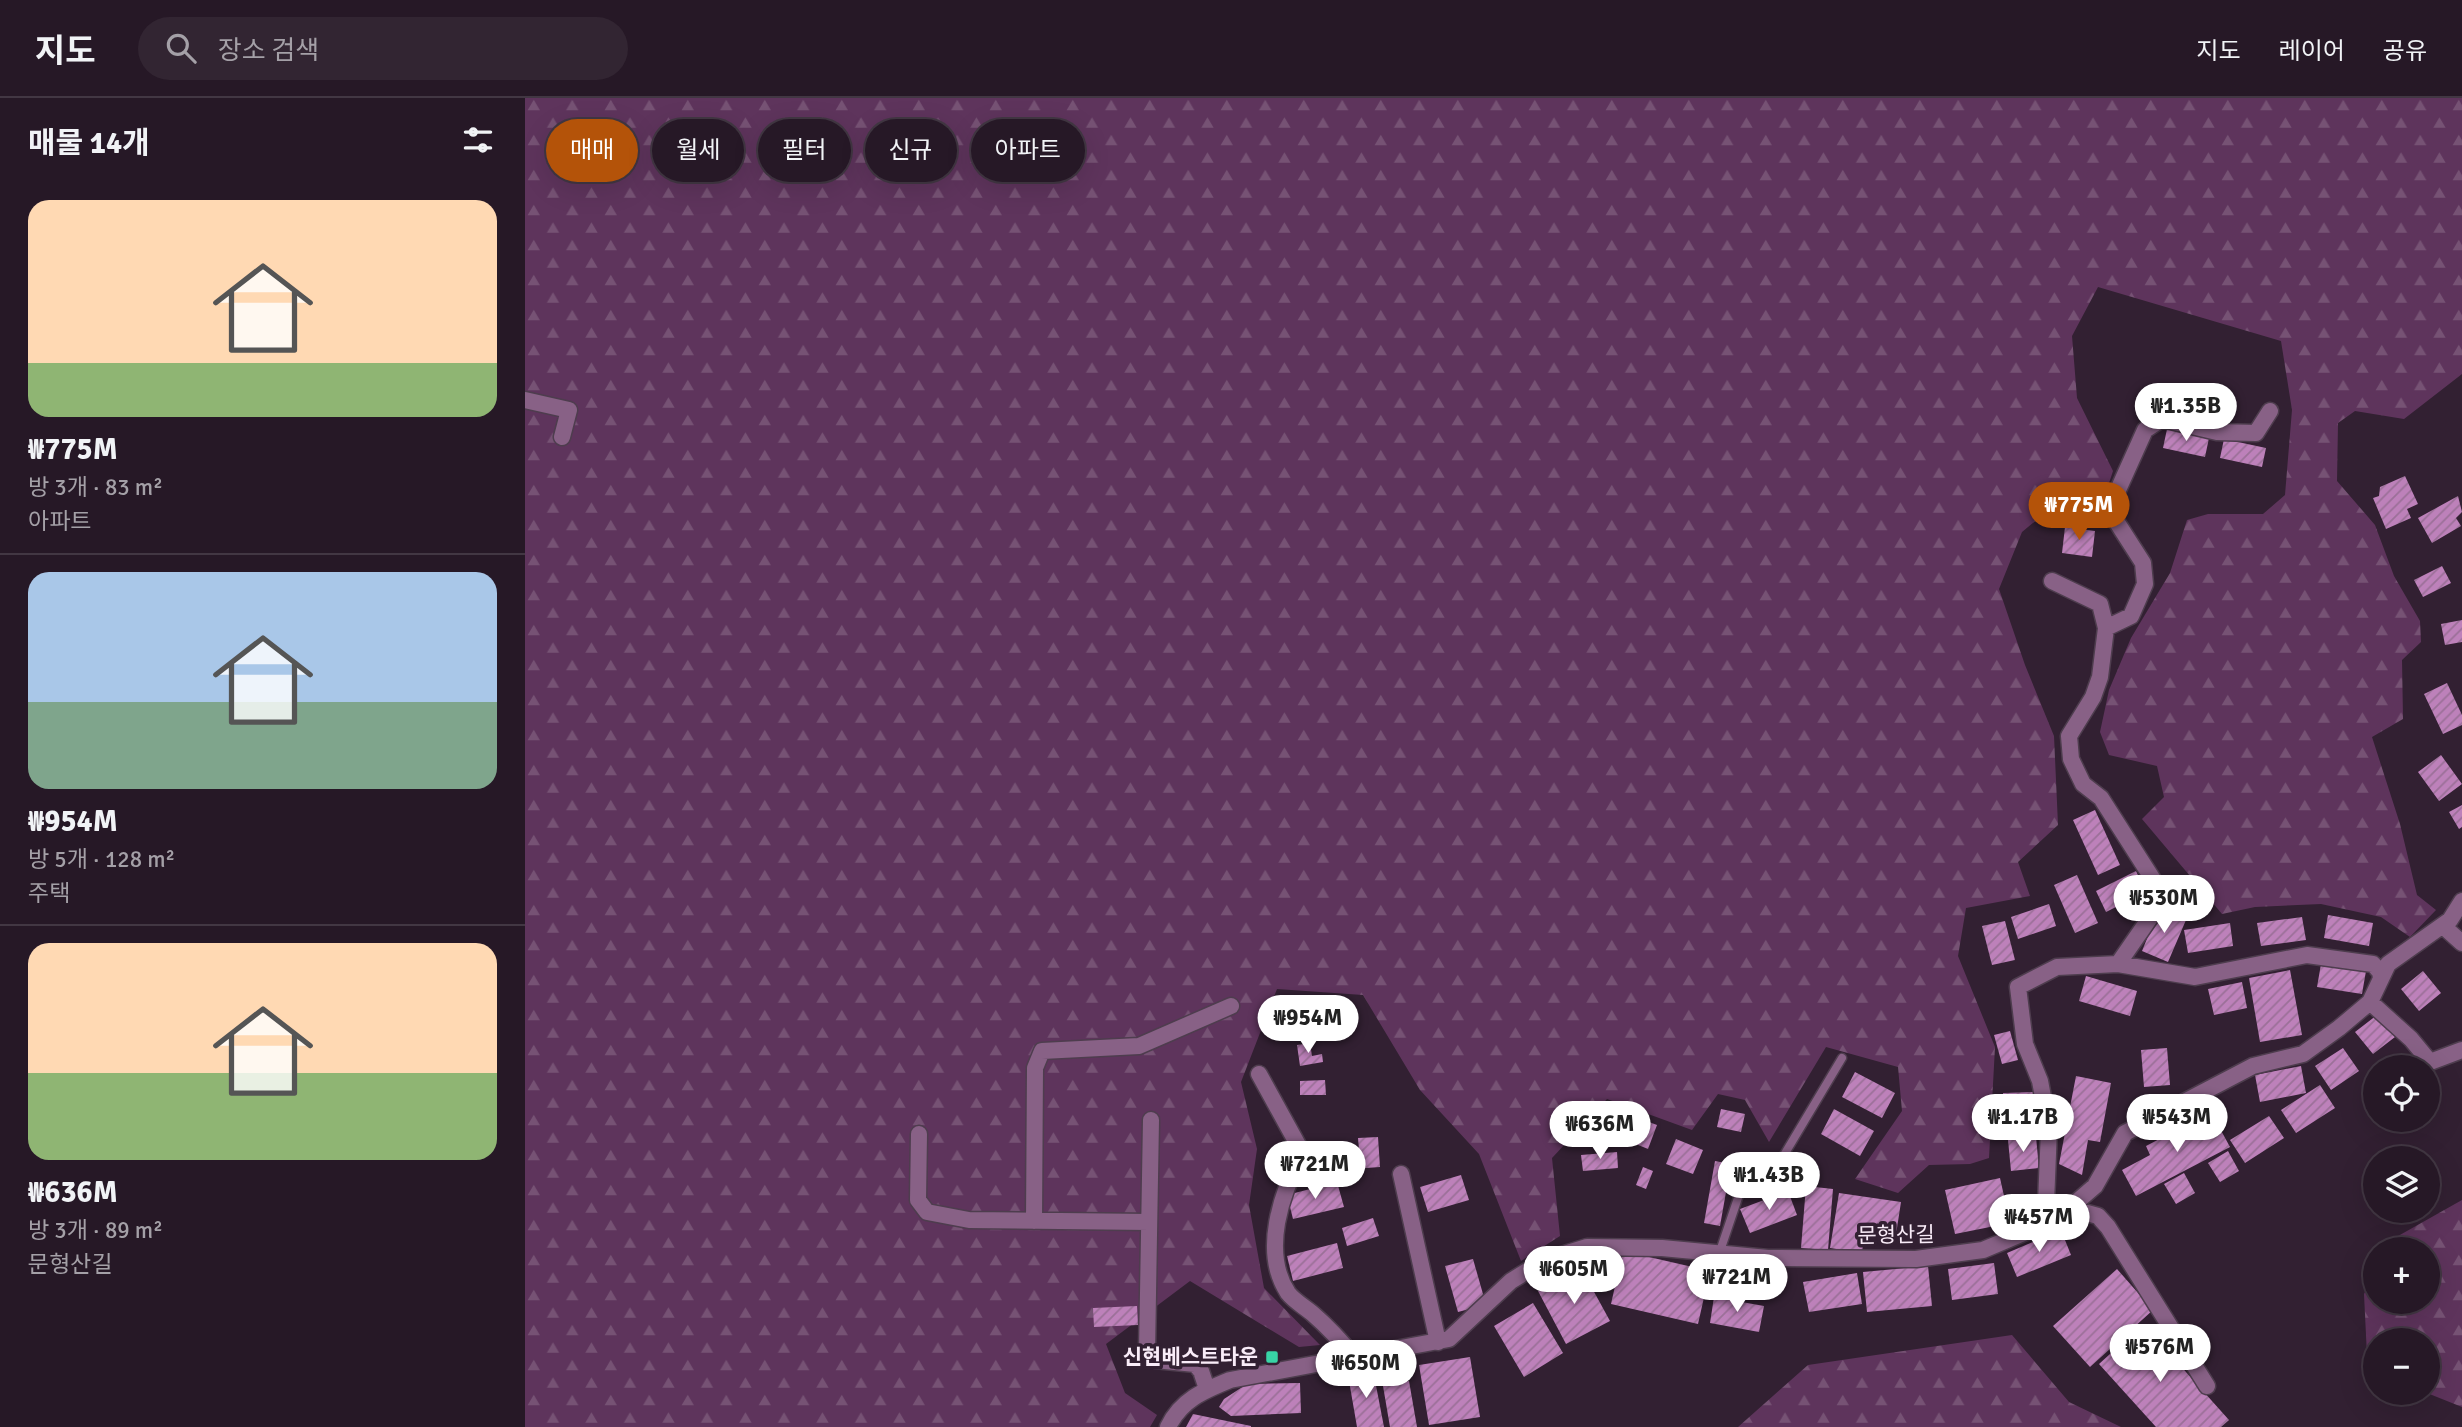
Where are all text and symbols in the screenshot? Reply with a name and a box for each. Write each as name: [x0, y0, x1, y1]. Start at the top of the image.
search box: [138, 17, 628, 80]
icon: search: [162, 29, 200, 67]
text: 지도: [35, 31, 96, 72]
text: 장소 검색: [218, 35, 319, 67]
text: 지도: [2196, 36, 2241, 66]
text: 레이어: [2279, 36, 2345, 66]
text: 공유: [2383, 36, 2427, 66]
chip: 매매: [546, 119, 638, 182]
chip: 월세: [652, 119, 744, 182]
chip: 필터: [758, 119, 851, 182]
chip: 신규: [865, 119, 957, 182]
chip: 아파트: [971, 119, 1085, 182]
icon: filters: [459, 121, 497, 159]
text: 매물 14개: [28, 125, 150, 162]
icon: home: [200, 245, 326, 371]
pin: ₩1.35B: [2129, 384, 2243, 443]
text: ₩1.35B: [2151, 391, 2221, 420]
text: ₩775M: [28, 431, 118, 468]
text: 방 3개 · 83 m²: [28, 473, 163, 502]
pin: ₩775M: [2030, 482, 2128, 542]
text: ₩775M: [2045, 490, 2113, 519]
text: 아파트: [28, 507, 91, 536]
icon: home: [200, 617, 326, 743]
text: ₩954M: [28, 803, 118, 840]
text: 방 5개 · 128 m²: [28, 845, 175, 874]
pin: ₩530M: [2115, 876, 2213, 935]
text: 주택: [28, 879, 70, 908]
text: ₩530M: [2130, 883, 2198, 912]
icon: home: [200, 988, 326, 1114]
pin: ₩954M: [1259, 996, 1357, 1055]
text: ₩954M: [1274, 1003, 1342, 1032]
map controls: [2363, 1055, 2440, 1405]
button: locate: [2363, 1055, 2440, 1132]
pin: ₩1.17B: [1966, 1094, 2080, 1154]
pin: ₩543M: [2128, 1094, 2226, 1154]
pin: ₩636M: [1551, 1102, 1649, 1161]
text: ₩1.17B: [1988, 1102, 2058, 1131]
text: ₩543M: [2143, 1102, 2211, 1131]
text: ₩636M: [1566, 1109, 1634, 1138]
pin: ₩721M: [1266, 1142, 1364, 1201]
button: layers: [2363, 1146, 2440, 1223]
text: ₩721M: [1281, 1149, 1349, 1178]
pin: ₩1.43B: [1712, 1152, 1826, 1212]
text: ₩1.43B: [1734, 1160, 1804, 1189]
text: ₩636M: [28, 1174, 118, 1211]
pin: ₩457M: [1990, 1194, 2088, 1254]
text: ₩457M: [2005, 1202, 2073, 1231]
text: 방 3개 · 89 m²: [28, 1216, 163, 1245]
street label: 문형산길: [1857, 1221, 1935, 1249]
button: +: [2363, 1237, 2440, 1314]
pin: ₩605M: [1525, 1246, 1623, 1306]
text: 문형산길: [28, 1250, 113, 1279]
text: ₩605M: [1540, 1254, 1608, 1283]
pin: ₩721M: [1688, 1254, 1786, 1314]
text: ₩721M: [1703, 1262, 1771, 1291]
pin: ₩576M: [2111, 1324, 2209, 1384]
button: −: [2363, 1328, 2440, 1405]
text: ₩576M: [2126, 1332, 2194, 1361]
pin: ₩650M: [1317, 1340, 1415, 1400]
place label: 신현베스트타운: [1123, 1344, 1258, 1370]
text: ₩650M: [1332, 1348, 1400, 1377]
marker: 신현베스트타운: [1264, 1349, 1280, 1365]

